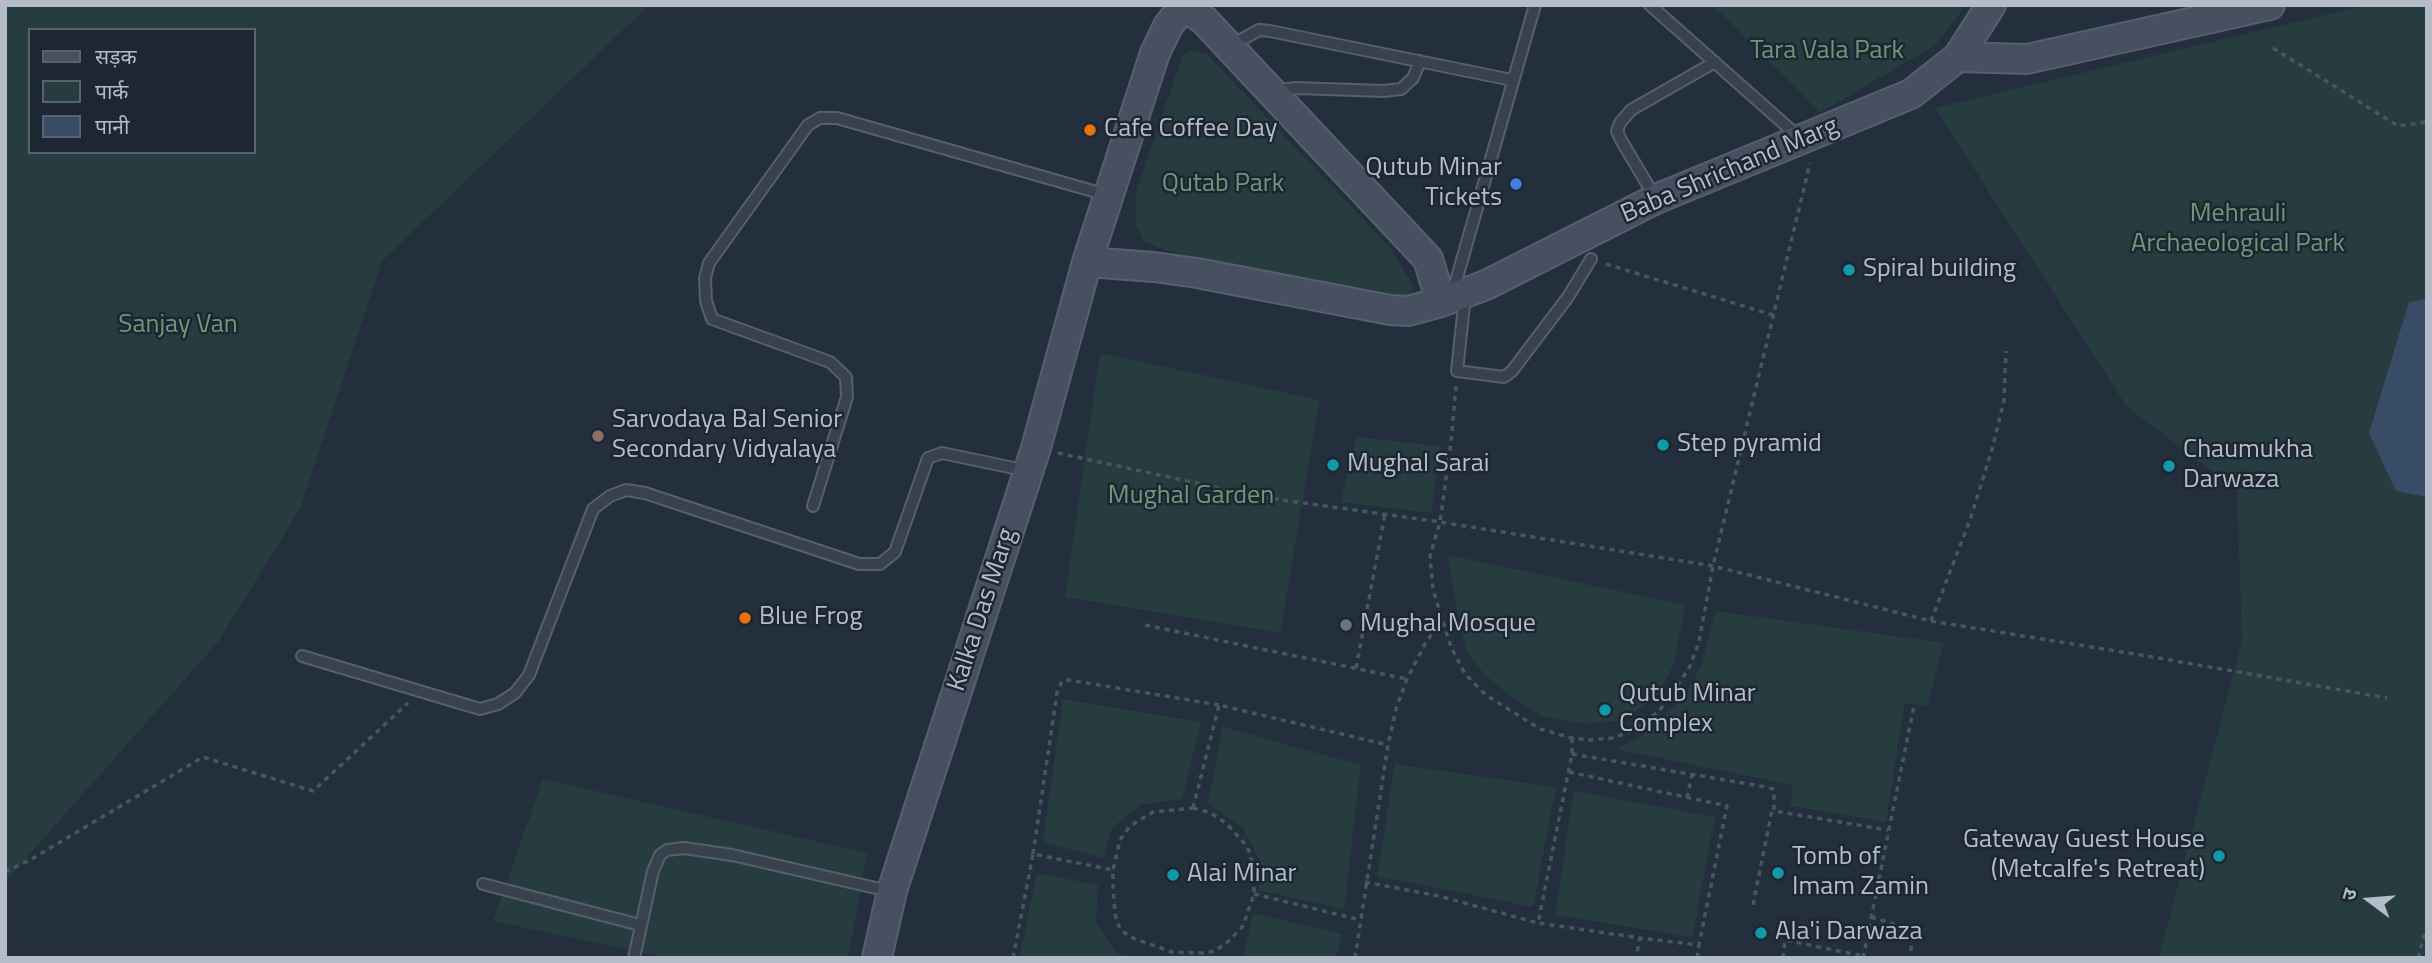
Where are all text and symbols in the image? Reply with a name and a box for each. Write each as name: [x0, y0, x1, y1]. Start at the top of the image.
legend: [28, 28, 256, 154]
park label: Tara Vala Park: [1750, 36, 1904, 68]
text: सड़क: [95, 40, 137, 72]
text: पार्क: [95, 75, 129, 107]
text: पानी: [95, 110, 129, 142]
street label: Baba Shrichand Marg: [1617, 111, 1843, 231]
place label: Cafe Coffee Day: [1104, 114, 1277, 146]
marker: Cafe Coffee Day: [1082, 122, 1098, 138]
place label: Qutub Minar Tickets: [1365, 153, 1502, 214]
park label: Qutab Park: [1162, 169, 1284, 201]
marker: Qutub Minar Tickets: [1508, 176, 1524, 192]
park label: Mehrauli Archaeological Park: [2131, 199, 2345, 260]
place label: Spiral building: [1863, 254, 2016, 286]
marker: Spiral building: [1841, 262, 1857, 278]
park label: Sanjay Van: [118, 310, 238, 342]
place label: Sarvodaya Bal Senior Secondary Vidyalaya: [612, 405, 842, 466]
marker: Sarvodaya Bal Senior Secondary Vidyalaya: [590, 428, 606, 444]
place label: Step pyramid: [1677, 429, 1822, 461]
place label: Chaumukha Darwaza: [2183, 435, 2313, 496]
marker: Step pyramid: [1655, 437, 1671, 453]
place label: Mughal Sarai: [1347, 449, 1490, 481]
marker: Mughal Sarai: [1325, 457, 1341, 473]
marker: Chaumukha Darwaza: [2161, 458, 2177, 474]
park label: Mughal Garden: [1108, 481, 1274, 513]
street label: Kalka Das Marg: [942, 525, 1024, 695]
place label: Blue Frog: [759, 602, 863, 634]
place label: Mughal Mosque: [1360, 609, 1536, 641]
marker: Blue Frog: [737, 610, 753, 626]
marker: Mughal Mosque: [1338, 617, 1354, 633]
place label: Qutub Minar Complex: [1619, 679, 1756, 740]
marker: Qutub Minar Complex: [1597, 702, 1613, 718]
place label: Gateway Guest House (Metcalfe's Retreat): [1963, 825, 2205, 886]
place label: Tomb of Imam Zamin: [1792, 842, 1929, 903]
marker: Gateway Guest House (Metcalfe's Retreat): [2211, 848, 2227, 864]
place label: Alai Minar: [1187, 859, 1296, 891]
marker: Tomb of Imam Zamin: [1770, 865, 1786, 881]
north arrow: [2334, 865, 2404, 935]
marker: Alai Minar: [1165, 867, 1181, 883]
text: उ: [2333, 885, 2364, 903]
place label: Ala'i Darwaza: [1775, 917, 1923, 949]
marker: Ala'i Darwaza: [1753, 925, 1769, 941]

